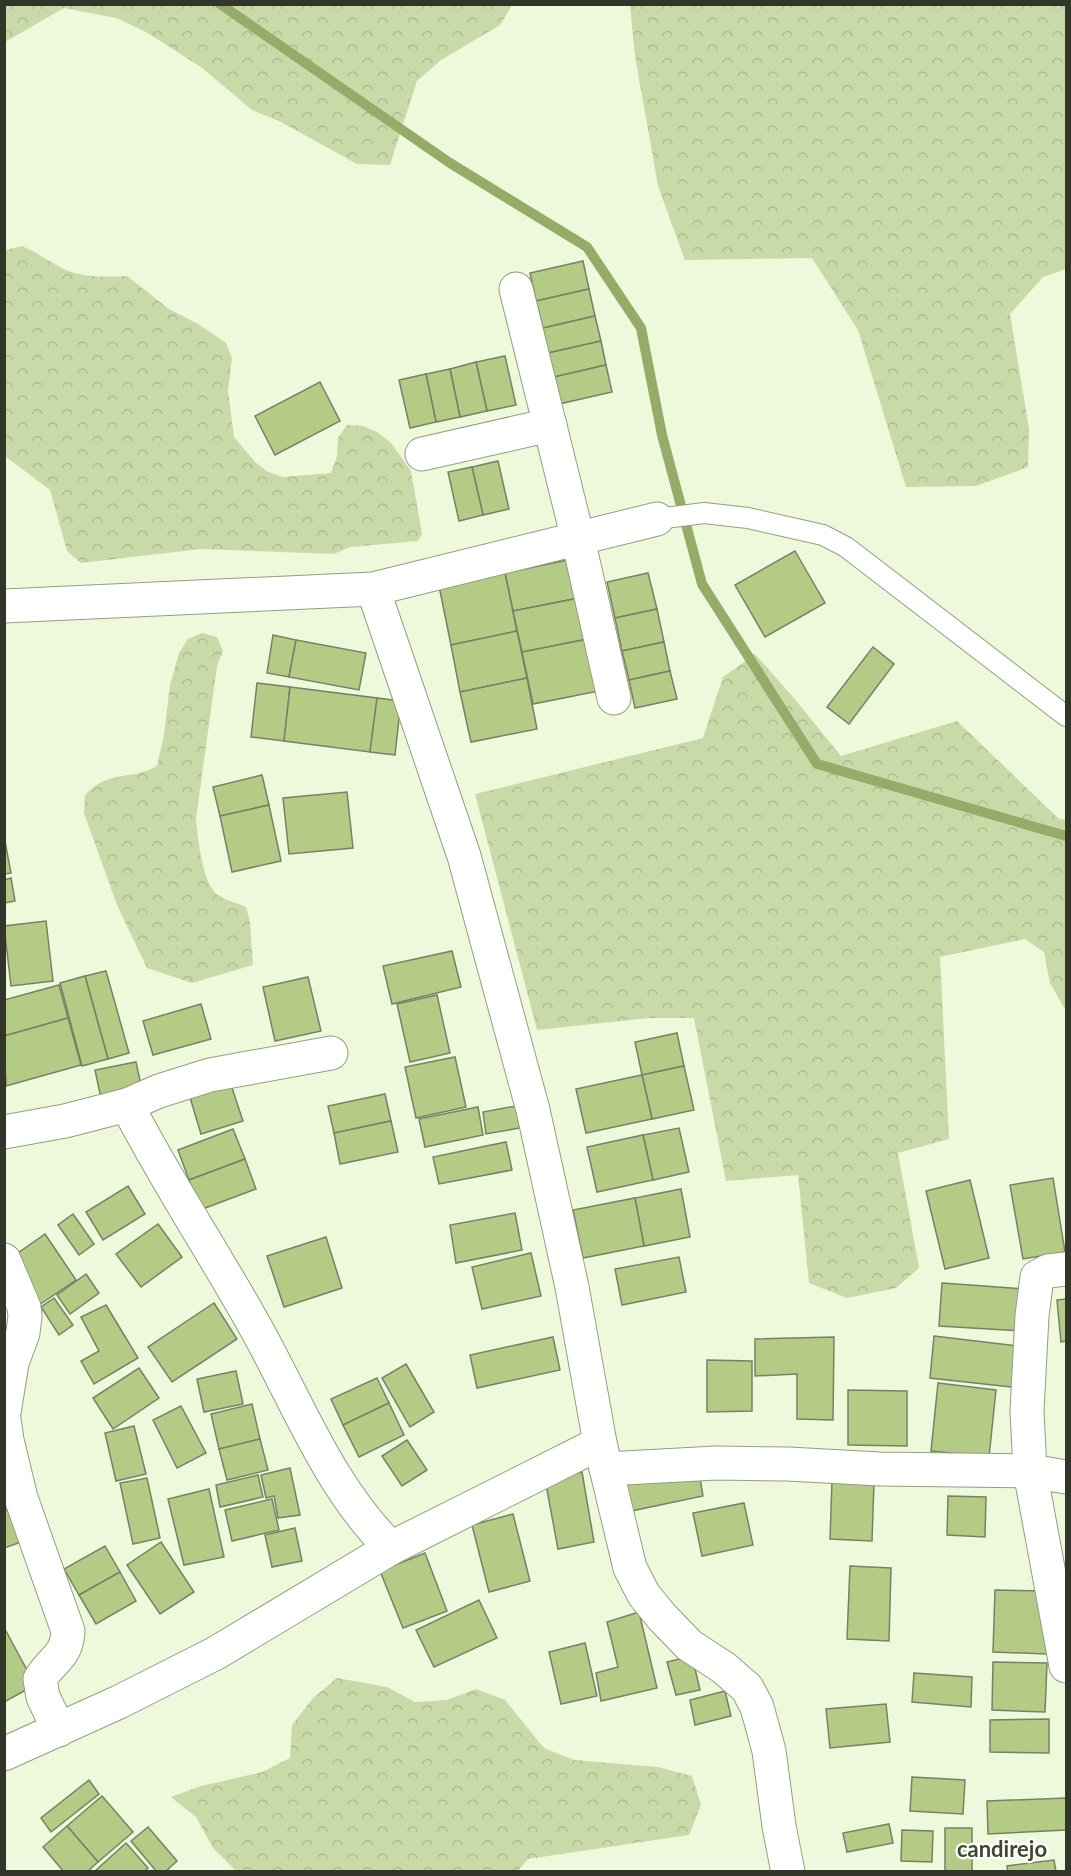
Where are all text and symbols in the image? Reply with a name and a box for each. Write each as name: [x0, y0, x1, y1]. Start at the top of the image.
district label: candirejo: [957, 1835, 1047, 1862]

